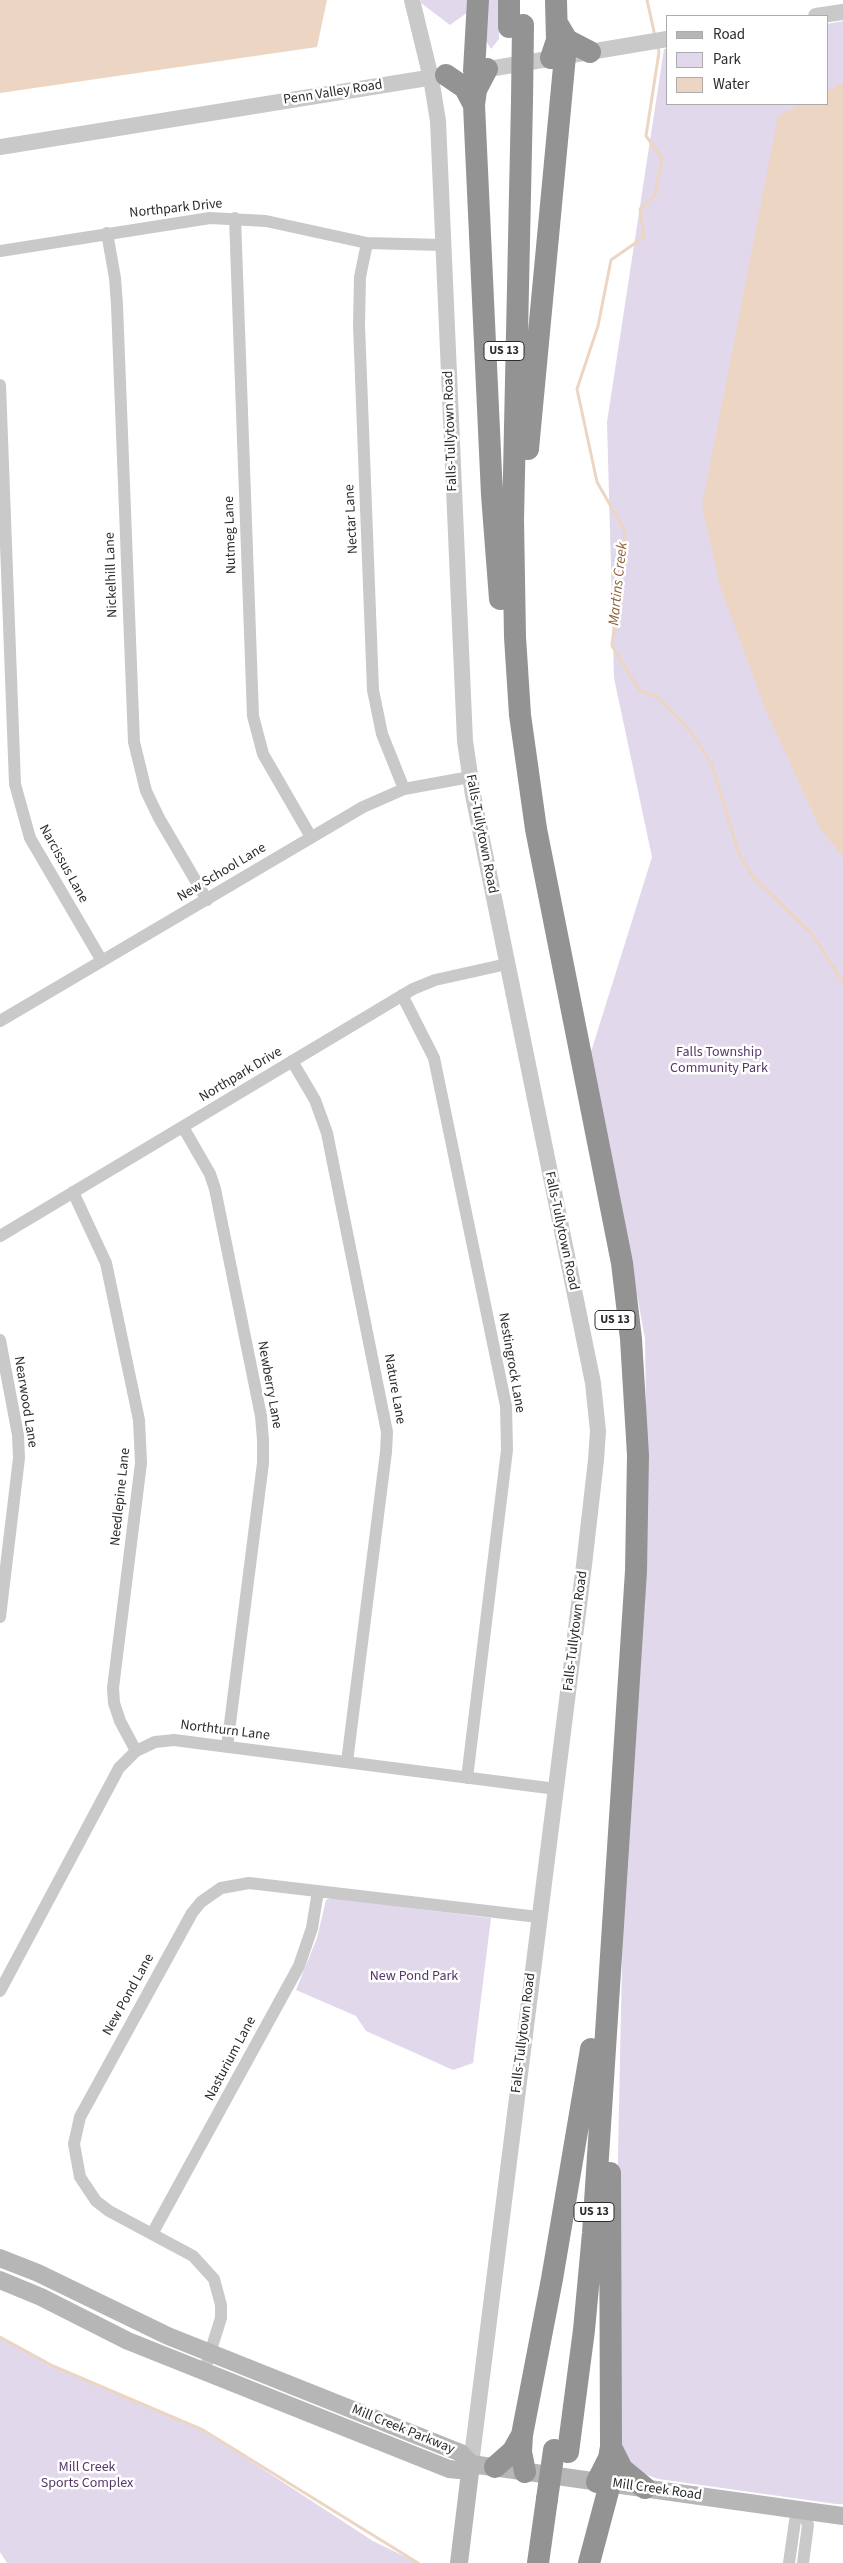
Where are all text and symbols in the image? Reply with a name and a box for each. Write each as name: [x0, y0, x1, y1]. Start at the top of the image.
legend: [666, 15, 828, 105]
text: Road: [713, 24, 745, 45]
text: Park: [713, 49, 741, 70]
text: Water: [713, 74, 749, 95]
street label: Penn Valley Road: [282, 77, 384, 109]
street label: Northpark Drive: [129, 196, 223, 222]
road number: US 13: [484, 342, 524, 361]
street label: Falls-Tullytown Road: [440, 370, 462, 492]
street label: Nectar Lane: [342, 484, 362, 554]
street label: Nutmeg Lane: [221, 496, 241, 574]
street label: Nickelhill Lane: [102, 532, 122, 618]
water label: Martins Creek: [606, 541, 632, 627]
street label: Falls-Tullytown Road: [461, 773, 501, 895]
street label: Narcissus Lane: [35, 822, 91, 906]
street label: New School Lane: [175, 840, 269, 906]
street label: Northpark Drive: [197, 1044, 285, 1106]
park label: Falls Township Community Park: [670, 1045, 768, 1078]
street label: Falls-Tullytown Road: [540, 1170, 582, 1292]
road number: US 13: [595, 1310, 635, 1330]
street label: Nestingrock Lane: [494, 1312, 528, 1414]
street label: Newberry Lane: [253, 1340, 285, 1430]
street label: Nature Lane: [380, 1352, 408, 1426]
street label: Nearwood Lane: [9, 1355, 41, 1449]
street label: Needlepine Lane: [108, 1447, 134, 1547]
street label: Falls-Tullytown Road: [560, 1570, 592, 1692]
street label: Northturn Lane: [179, 1717, 271, 1745]
street label: New Pond Lane: [100, 1951, 158, 2039]
park label: New Pond Park: [370, 1969, 458, 1985]
street label: Falls-Tullytown Road: [508, 1972, 540, 2094]
street label: Nasturium Lane: [202, 2014, 260, 2104]
road number: US 13: [574, 2202, 614, 2222]
street label: Mill Creek Parkway: [349, 2402, 457, 2458]
park label: Mill Creek Sports Complex: [41, 2460, 133, 2492]
street label: Mill Creek Road: [611, 2475, 703, 2505]

